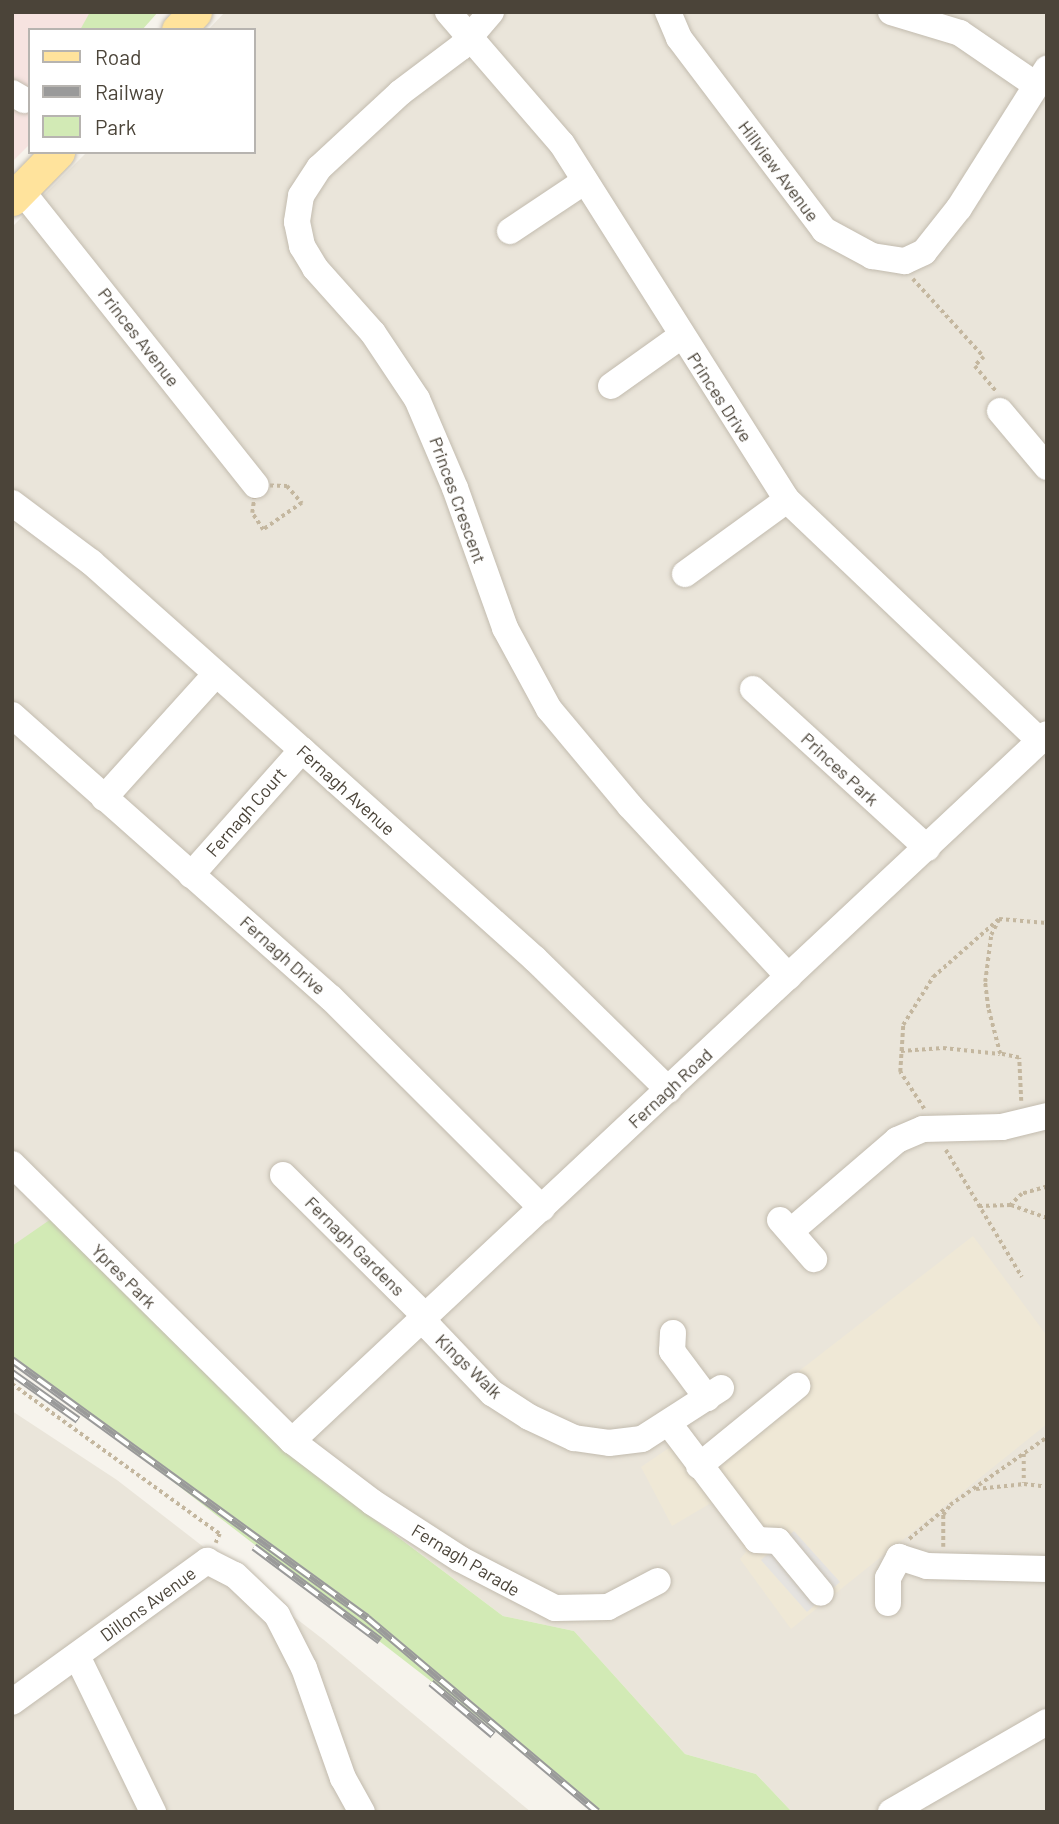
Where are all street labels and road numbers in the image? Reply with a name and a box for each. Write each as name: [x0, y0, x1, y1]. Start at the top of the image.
street label: Hillview Avenue: [734, 116, 824, 226]
street label: Princes Avenue: [94, 283, 184, 391]
street label: Princes Drive: [683, 348, 757, 446]
street label: Princes Crescent: [425, 434, 491, 566]
street label: Princes Park: [797, 728, 883, 810]
street label: Fernagh Avenue: [292, 740, 400, 840]
street label: Fernagh Court: [201, 763, 291, 861]
street label: Fernagh Drive: [236, 911, 330, 999]
street label: Fernagh Road: [623, 1044, 717, 1132]
street label: Fernagh Gardens: [301, 1192, 409, 1300]
street label: Ypres Park: [87, 1239, 161, 1313]
street label: Kings Walk: [431, 1329, 507, 1403]
street label: Fernagh Parade: [408, 1519, 524, 1601]
street label: Dillons Avenue: [96, 1562, 200, 1646]

